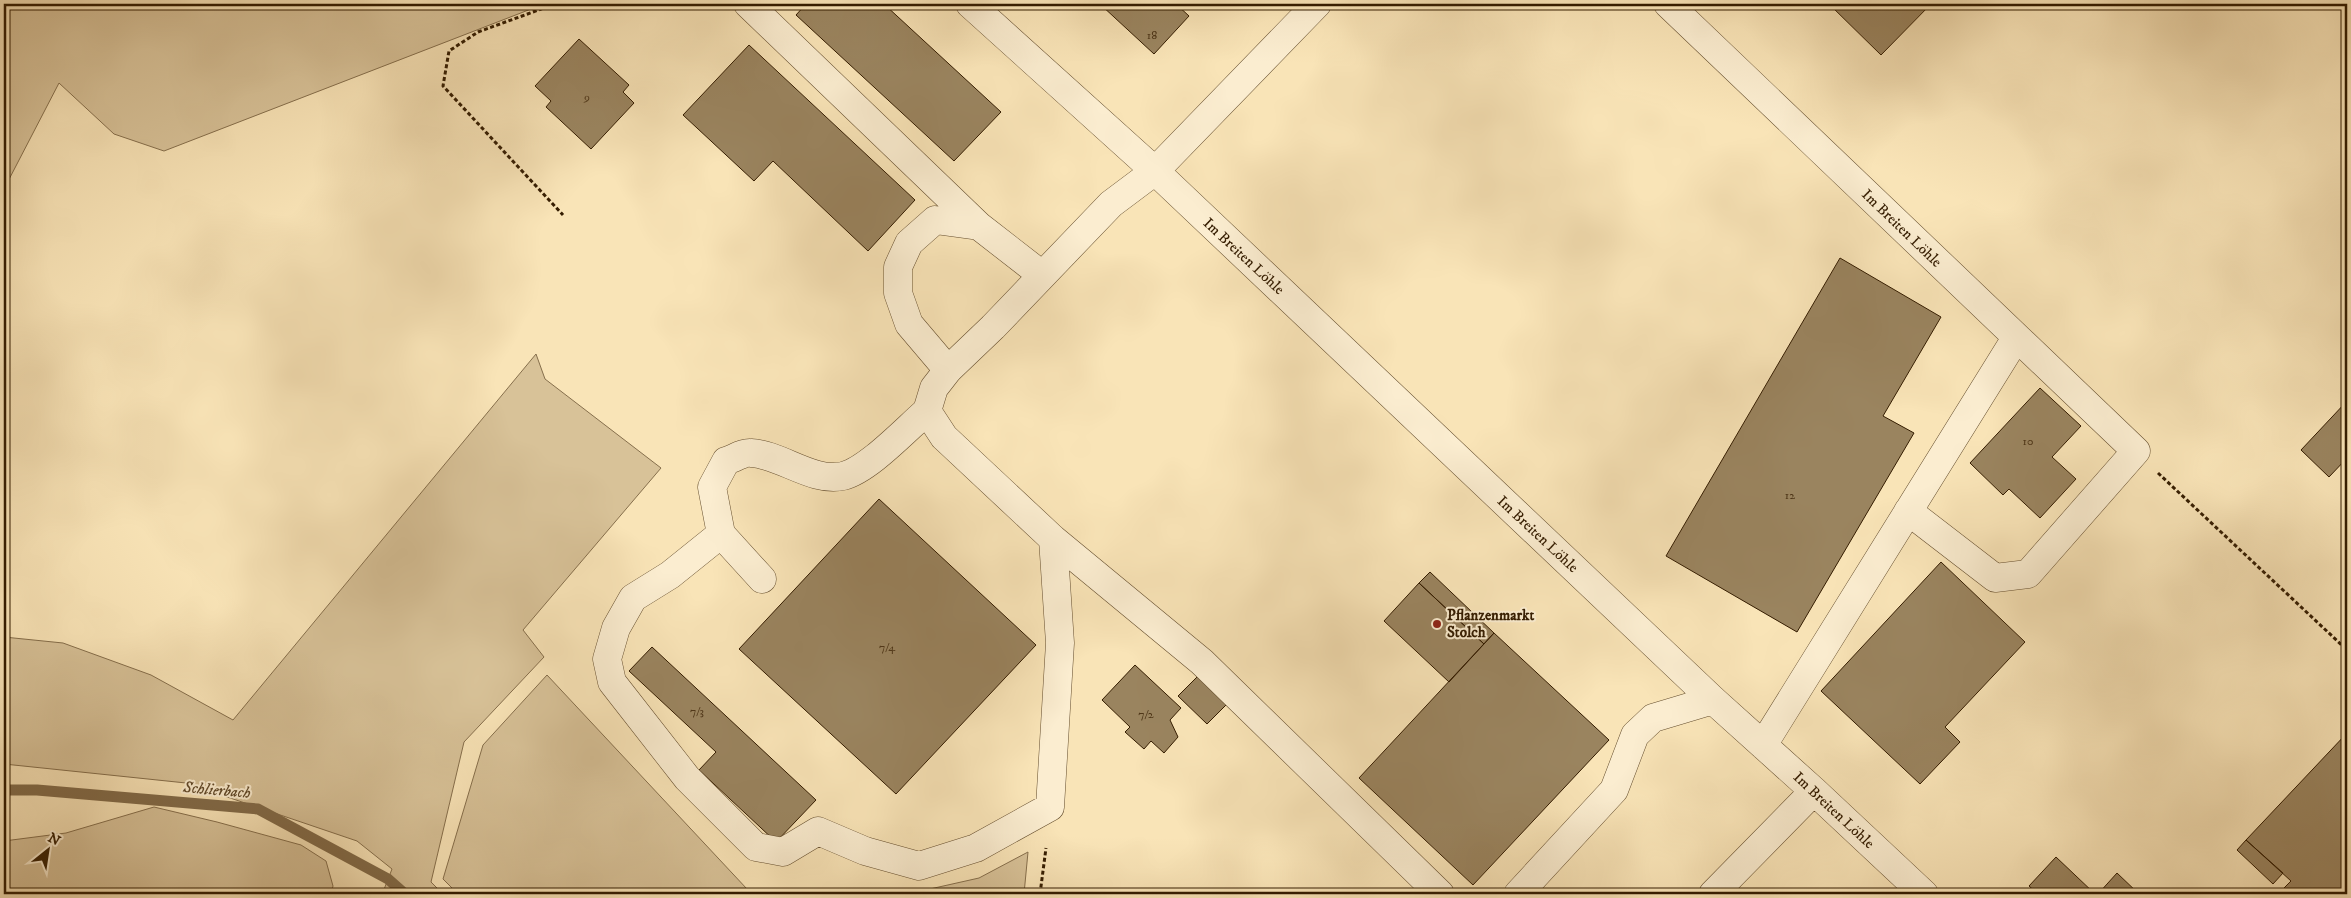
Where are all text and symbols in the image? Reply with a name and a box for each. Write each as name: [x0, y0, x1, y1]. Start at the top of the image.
house number: 18: [1147, 28, 1157, 43]
house number: 9: [583, 90, 590, 105]
street label: Im Breiten Löhle: [1858, 185, 1946, 271]
street label: Im Breiten Löhle: [1199, 214, 1288, 299]
house number: 10: [2023, 434, 2033, 449]
house number: 12: [1785, 488, 1795, 503]
street label: Im Breiten Löhle: [1493, 492, 1582, 577]
place label: Pflanzenmarkt Stolch: [1447, 606, 1534, 642]
marker: Pflanzenmarkt Stolch: [1431, 618, 1443, 630]
house number: 7/4: [879, 640, 896, 655]
house number: 7/3: [690, 704, 704, 719]
house number: 7/2: [1138, 707, 1154, 722]
street label: Im Breiten Löhle: [1789, 768, 1878, 853]
water label: Schlierbach: [181, 777, 251, 803]
north arrow: [22, 826, 72, 876]
text: N: [45, 829, 64, 851]

